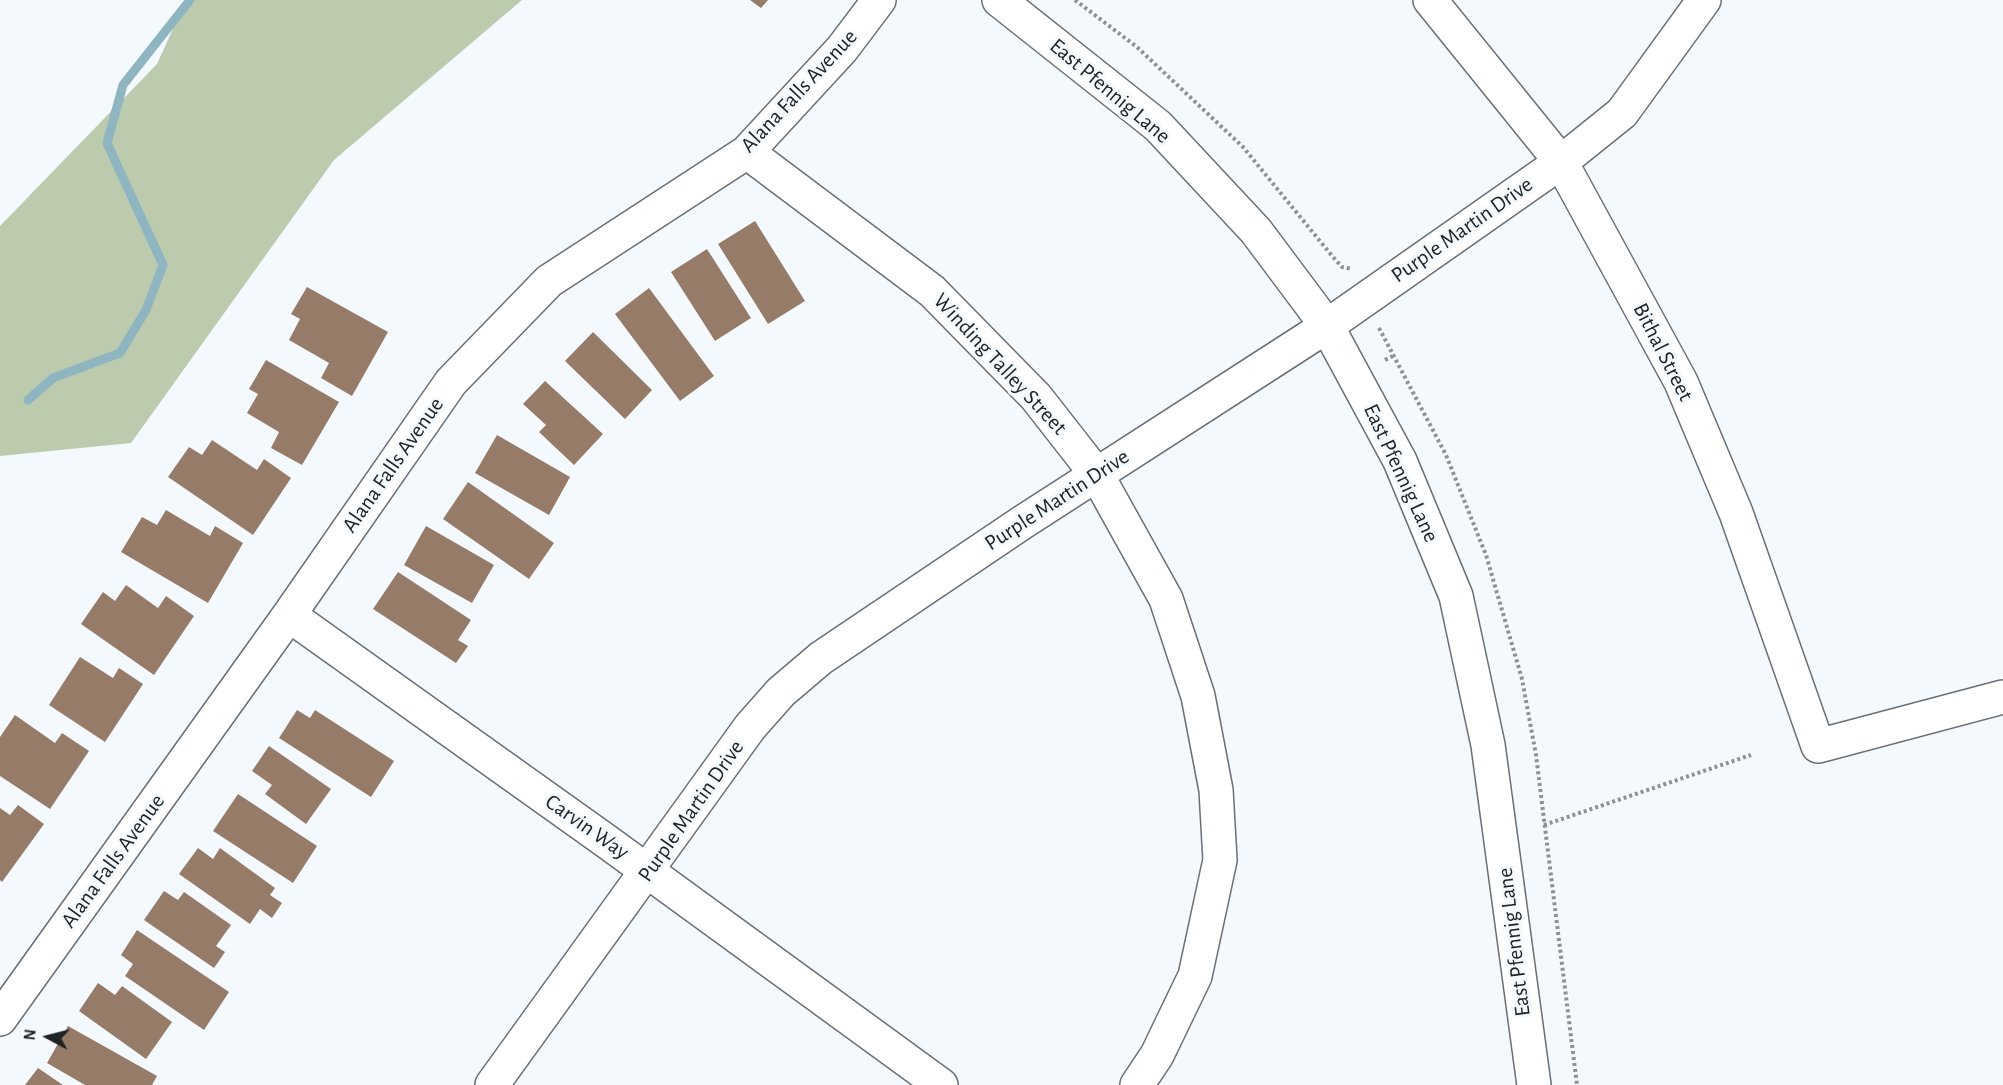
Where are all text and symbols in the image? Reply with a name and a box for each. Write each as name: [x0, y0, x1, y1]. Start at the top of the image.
street label: Alana Falls Avenue: [735, 24, 863, 158]
street label: East Pfennig Lane: [1044, 33, 1176, 149]
street label: Purple Martin Drive: [1386, 171, 1538, 289]
street label: Winding Talley Street: [928, 288, 1072, 440]
street label: Bithal Street: [1627, 299, 1699, 405]
street label: Alana Falls Avenue: [337, 392, 449, 538]
street label: East Pfennig Lane: [1357, 400, 1445, 546]
street label: Purple Martin Drive: [980, 443, 1134, 557]
street label: Purple Martin Drive: [632, 735, 750, 887]
street label: Alana Falls Avenue: [56, 789, 170, 933]
street label: Carvin Way: [540, 789, 634, 865]
street label: East Pfennig Lane: [1492, 866, 1536, 1018]
north arrow: [18, 1007, 78, 1067]
text: N: [22, 1028, 39, 1041]

